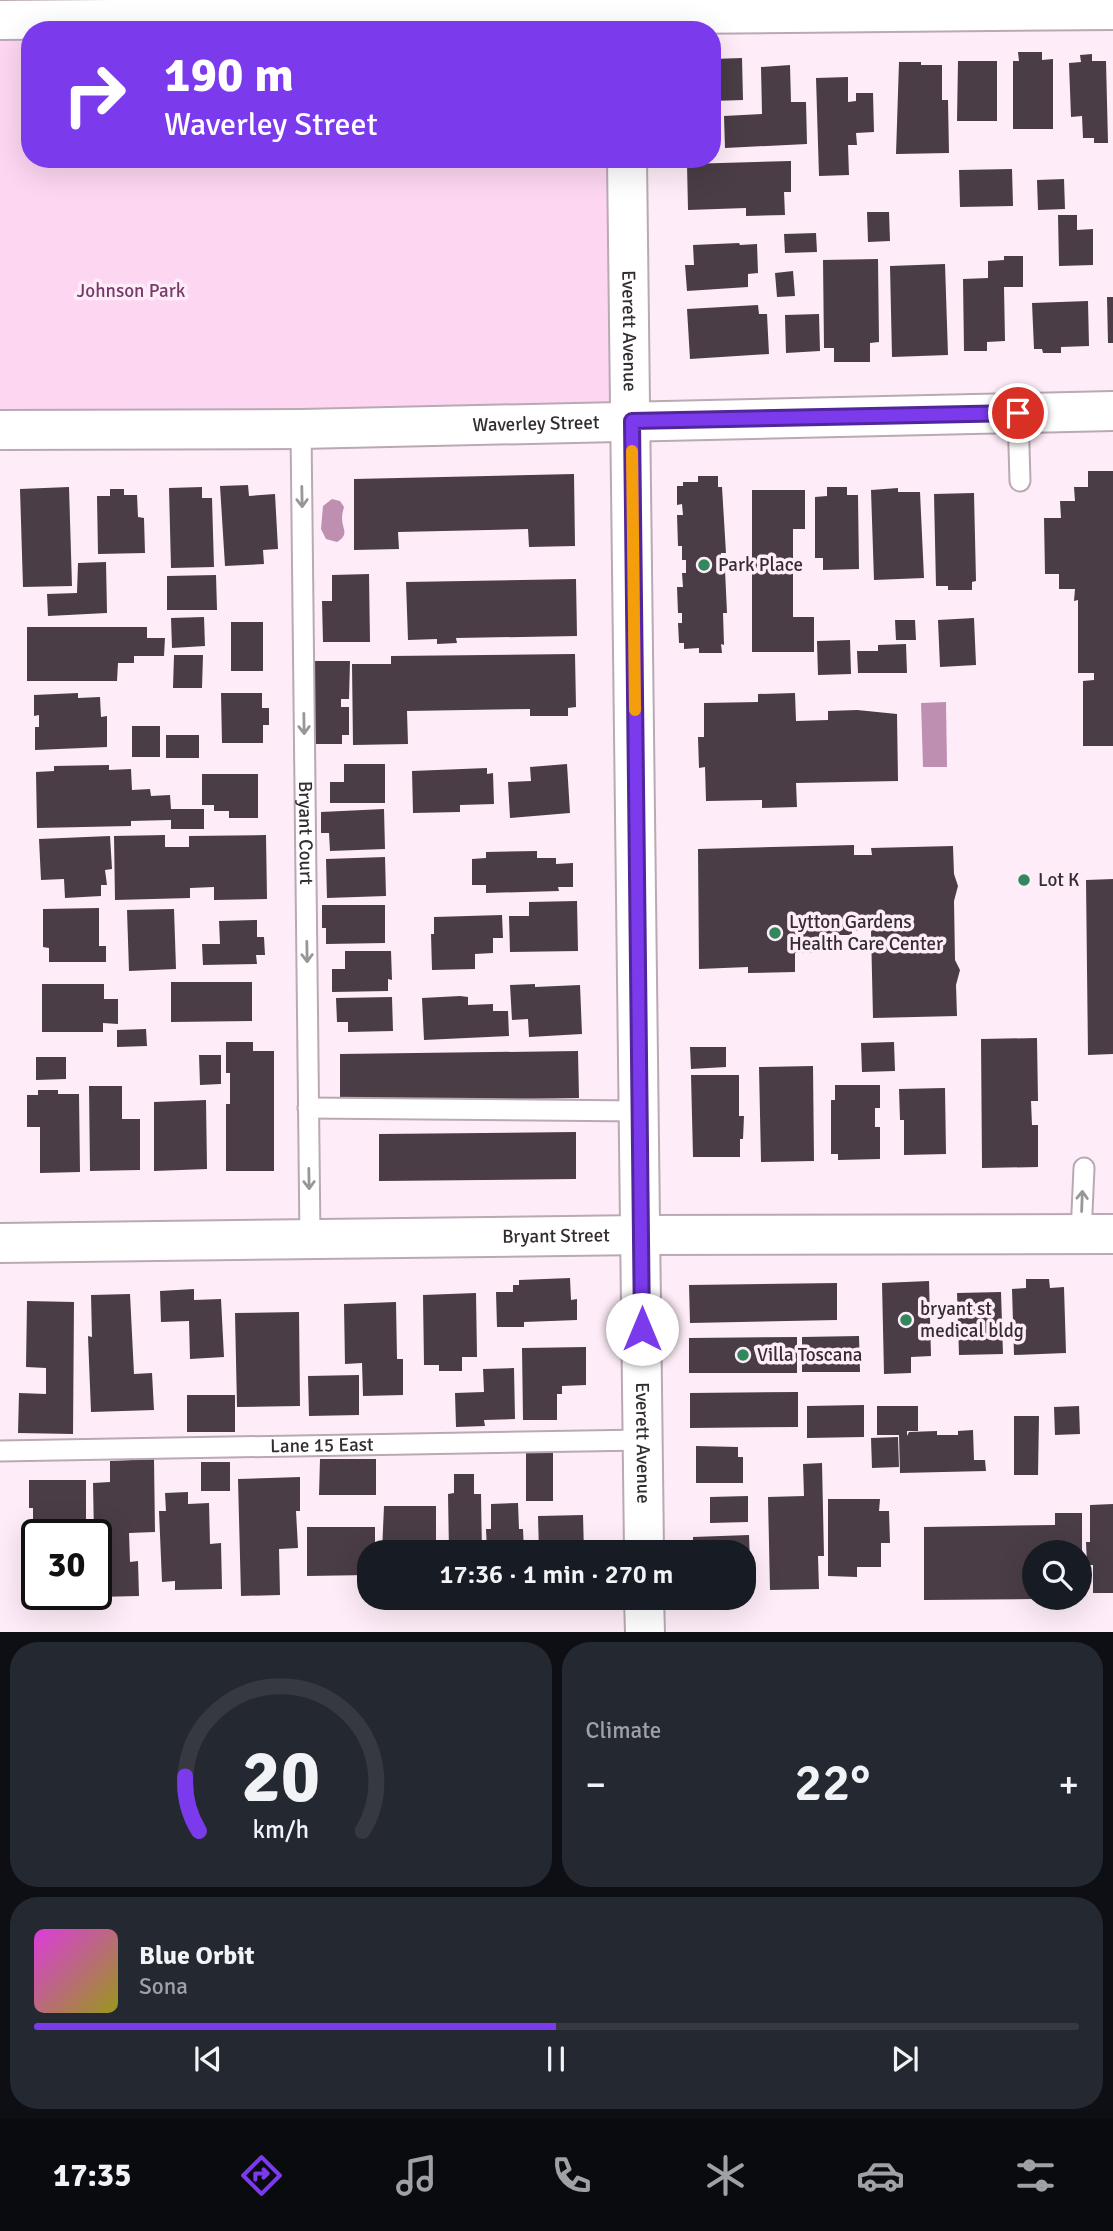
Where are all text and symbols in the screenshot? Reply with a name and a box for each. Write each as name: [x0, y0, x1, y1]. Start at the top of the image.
text: 190 m: [164, 45, 294, 105]
icon: right: [49, 49, 140, 140]
text: Waverley Street: [164, 105, 378, 144]
street label: Everett Avenue: [616, 270, 642, 392]
park label: Johnson Park: [77, 279, 186, 303]
pin: [988, 383, 1048, 443]
icon: arrive: [999, 394, 1037, 432]
street label: Waverley Street: [472, 410, 600, 437]
one-way arrow: [295, 485, 308, 508]
place label: Park Place: [718, 553, 803, 577]
marker: Park Place: [696, 557, 712, 573]
one-way arrow: [297, 713, 311, 736]
street label: Bryant Court: [293, 781, 318, 885]
place label: Lot K: [1038, 868, 1080, 892]
marker: Lot K: [1016, 872, 1032, 888]
place label: Lytton Gardens Health Care Center: [789, 910, 943, 956]
marker: Lytton Gardens Health Care Center: [767, 925, 783, 941]
one-way arrow: [300, 940, 313, 963]
one-way arrow: [302, 1168, 316, 1191]
one-way arrow: [1076, 1190, 1089, 1213]
street label: Bryant Street: [502, 1223, 610, 1249]
position arrow: [605, 1292, 679, 1366]
place label: bryant st medical bldg: [920, 1297, 1024, 1343]
marker: bryant st medical bldg: [898, 1312, 914, 1328]
place label: Villa Toscana: [757, 1343, 862, 1367]
marker: Villa Toscana: [735, 1347, 751, 1363]
street label: Everett Avenue: [630, 1382, 655, 1504]
street label: Lane 15 East: [270, 1433, 374, 1458]
speed limit sign: 30: [21, 1519, 112, 1610]
map controls: [1022, 1540, 1092, 1610]
button: search: [1022, 1540, 1092, 1610]
text: 17:36 · 1 min · 270 m: [440, 1559, 673, 1591]
text: Climate: [586, 1716, 661, 1745]
text: 20: [241, 1733, 320, 1822]
text: 22°: [794, 1751, 870, 1815]
text: −: [586, 1761, 606, 1808]
text: +: [1058, 1761, 1079, 1808]
text: km/h: [252, 1813, 309, 1844]
text: Blue Orbit: [139, 1940, 255, 1972]
text: Sona: [139, 1972, 188, 2001]
icon: previous: [189, 2040, 227, 2078]
icon: pause: [537, 2040, 575, 2078]
icon: next: [886, 2040, 924, 2078]
icon: directions: [237, 2151, 286, 2200]
icon: music: [392, 2151, 441, 2200]
icon: phone: [547, 2151, 596, 2200]
icon: climate: [701, 2151, 750, 2200]
icon: car: [856, 2151, 905, 2200]
icon: filters: [1011, 2151, 1060, 2200]
text: 17:35: [53, 2156, 131, 2195]

